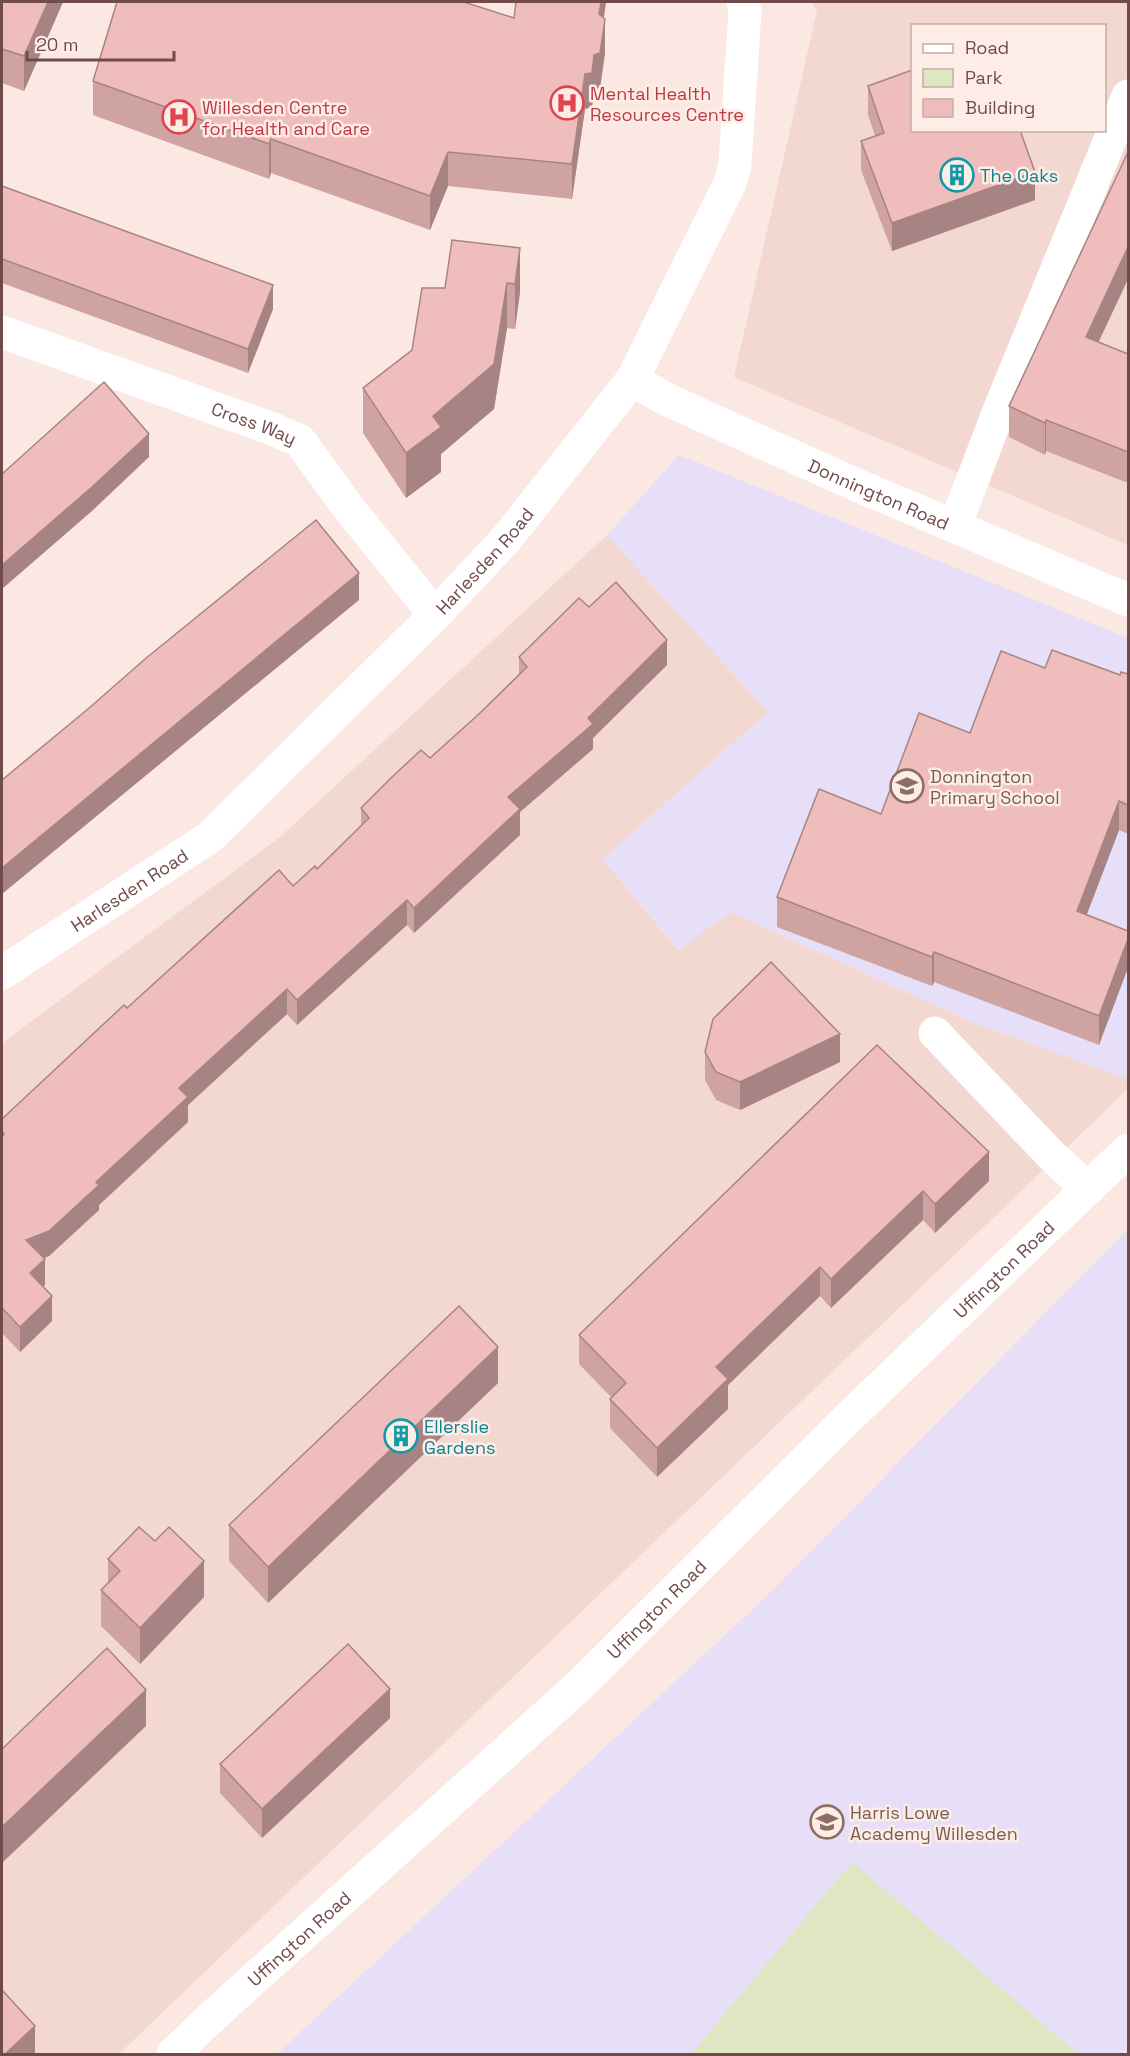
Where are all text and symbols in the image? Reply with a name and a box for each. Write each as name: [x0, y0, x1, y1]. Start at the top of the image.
scale bar: [27, 24, 174, 62]
legend: [911, 24, 1106, 132]
text: 20 m: [36, 33, 79, 56]
text: Road: [965, 36, 1009, 59]
text: Park: [965, 66, 1003, 89]
place label: Mental Health Resources Centre: [590, 82, 744, 126]
hospital icon: Mental Health Resources Centre: [549, 85, 585, 121]
place label: Willesden Centre for Health and Care: [202, 96, 370, 140]
text: Building: [965, 96, 1035, 119]
hospital icon: Willesden Centre for Health and Care: [161, 99, 197, 135]
building icon: The Oaks: [939, 157, 975, 193]
place label: The Oaks: [980, 164, 1058, 187]
street label: Cross Way: [208, 396, 300, 450]
street label: Donnington Road: [805, 453, 953, 534]
street label: Harlesden Road: [430, 503, 538, 619]
place label: Donnington Primary School: [930, 765, 1060, 809]
school or university icon: Donnington Primary School: [889, 768, 925, 804]
street label: Harlesden Road: [66, 843, 192, 937]
street label: Uffington Road: [948, 1215, 1059, 1323]
place label: Ellerslie Gardens: [424, 1415, 495, 1459]
building icon: Ellerslie Gardens: [383, 1418, 419, 1454]
street label: Uffington Road: [602, 1555, 711, 1664]
place label: Harris Lowe Academy Willesden: [850, 1801, 1018, 1845]
school or university icon: Harris Lowe Academy Willesden: [809, 1804, 845, 1840]
street label: Uffington Road: [242, 1886, 355, 1991]

